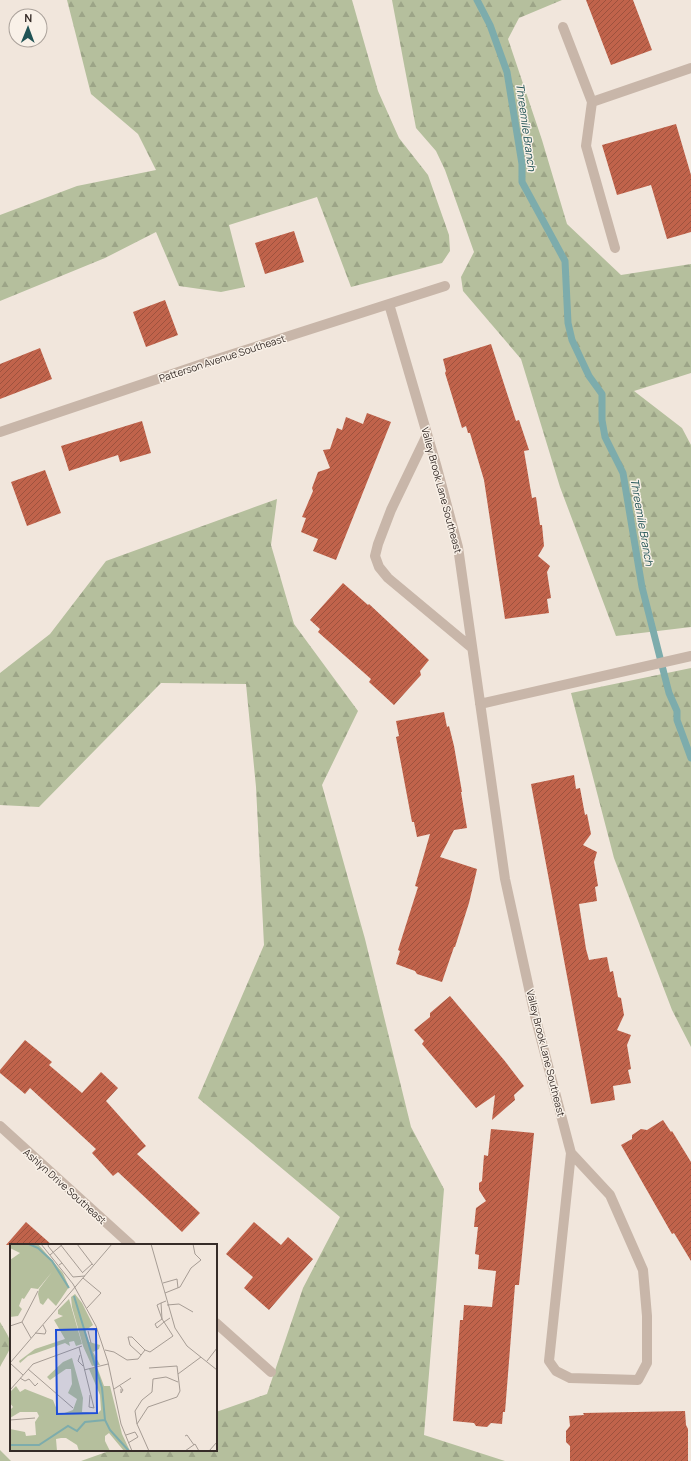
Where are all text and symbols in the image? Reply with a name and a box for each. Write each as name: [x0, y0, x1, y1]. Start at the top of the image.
north arrow: [8, 8, 48, 48]
text: N: [24, 10, 32, 25]
water label: Threemile Branch: [513, 82, 540, 172]
street label: Patterson Avenue Southeast: [157, 331, 287, 385]
street label: Valley Brook Lane Southeast: [418, 425, 466, 555]
water label: Threemile Branch: [627, 477, 658, 567]
street label: Valley Brook Lane Southeast: [523, 988, 569, 1118]
street label: Ashlyn Drive Southeast: [21, 1145, 109, 1227]
inset map: [10, 1244, 217, 1451]

